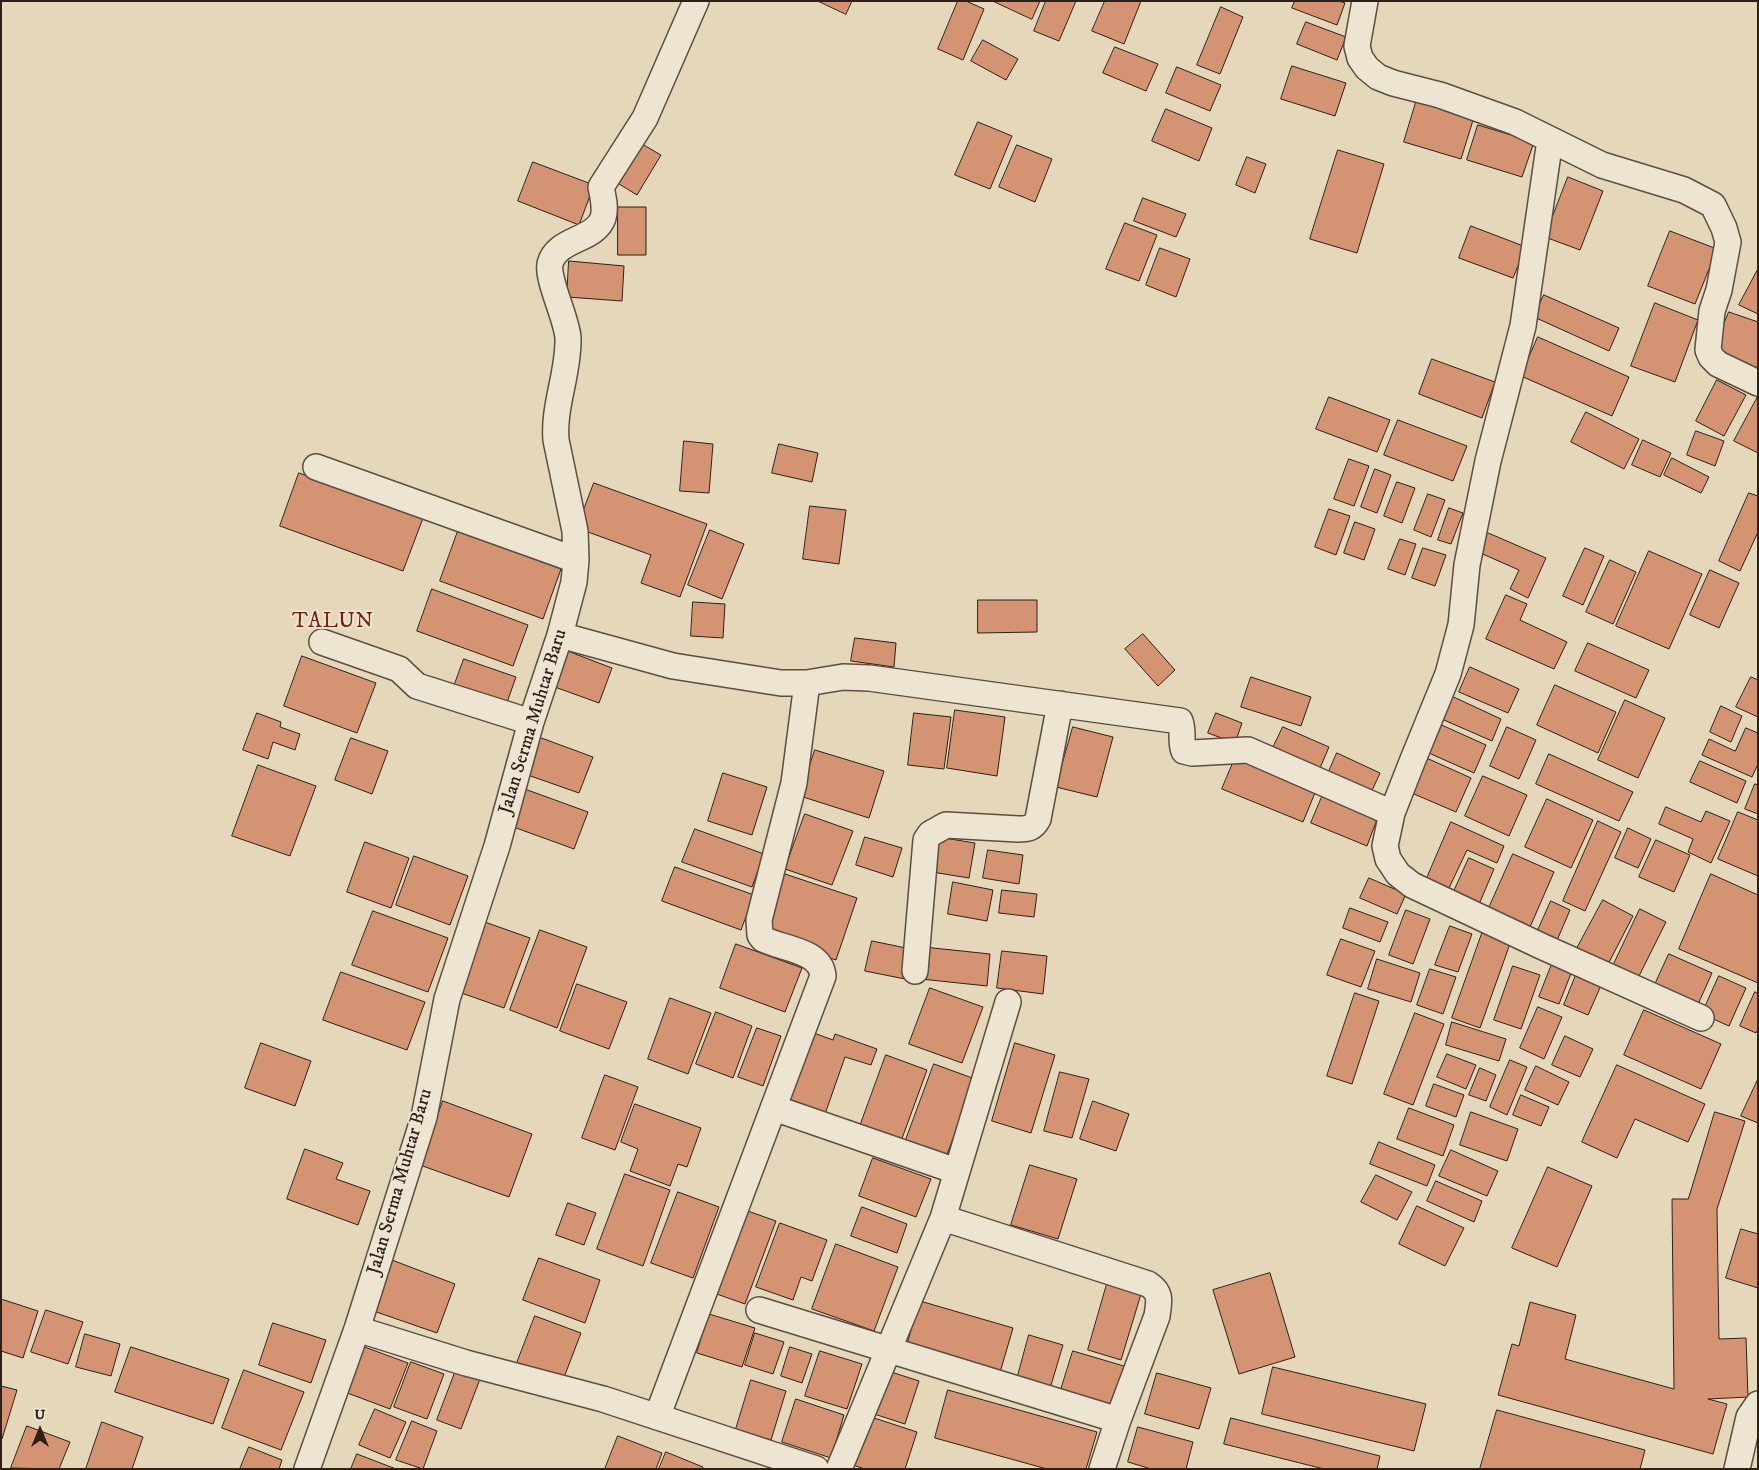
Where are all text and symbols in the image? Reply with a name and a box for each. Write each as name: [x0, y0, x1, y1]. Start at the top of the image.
district label: TALUN: [291, 610, 375, 636]
street label: Jalan Serma Muhtar Baru: [495, 627, 573, 817]
street label: Jalan Serma Muhtar Baru: [364, 1087, 438, 1277]
north arrow: [15, 1405, 65, 1455]
text: U: [35, 1406, 45, 1424]

